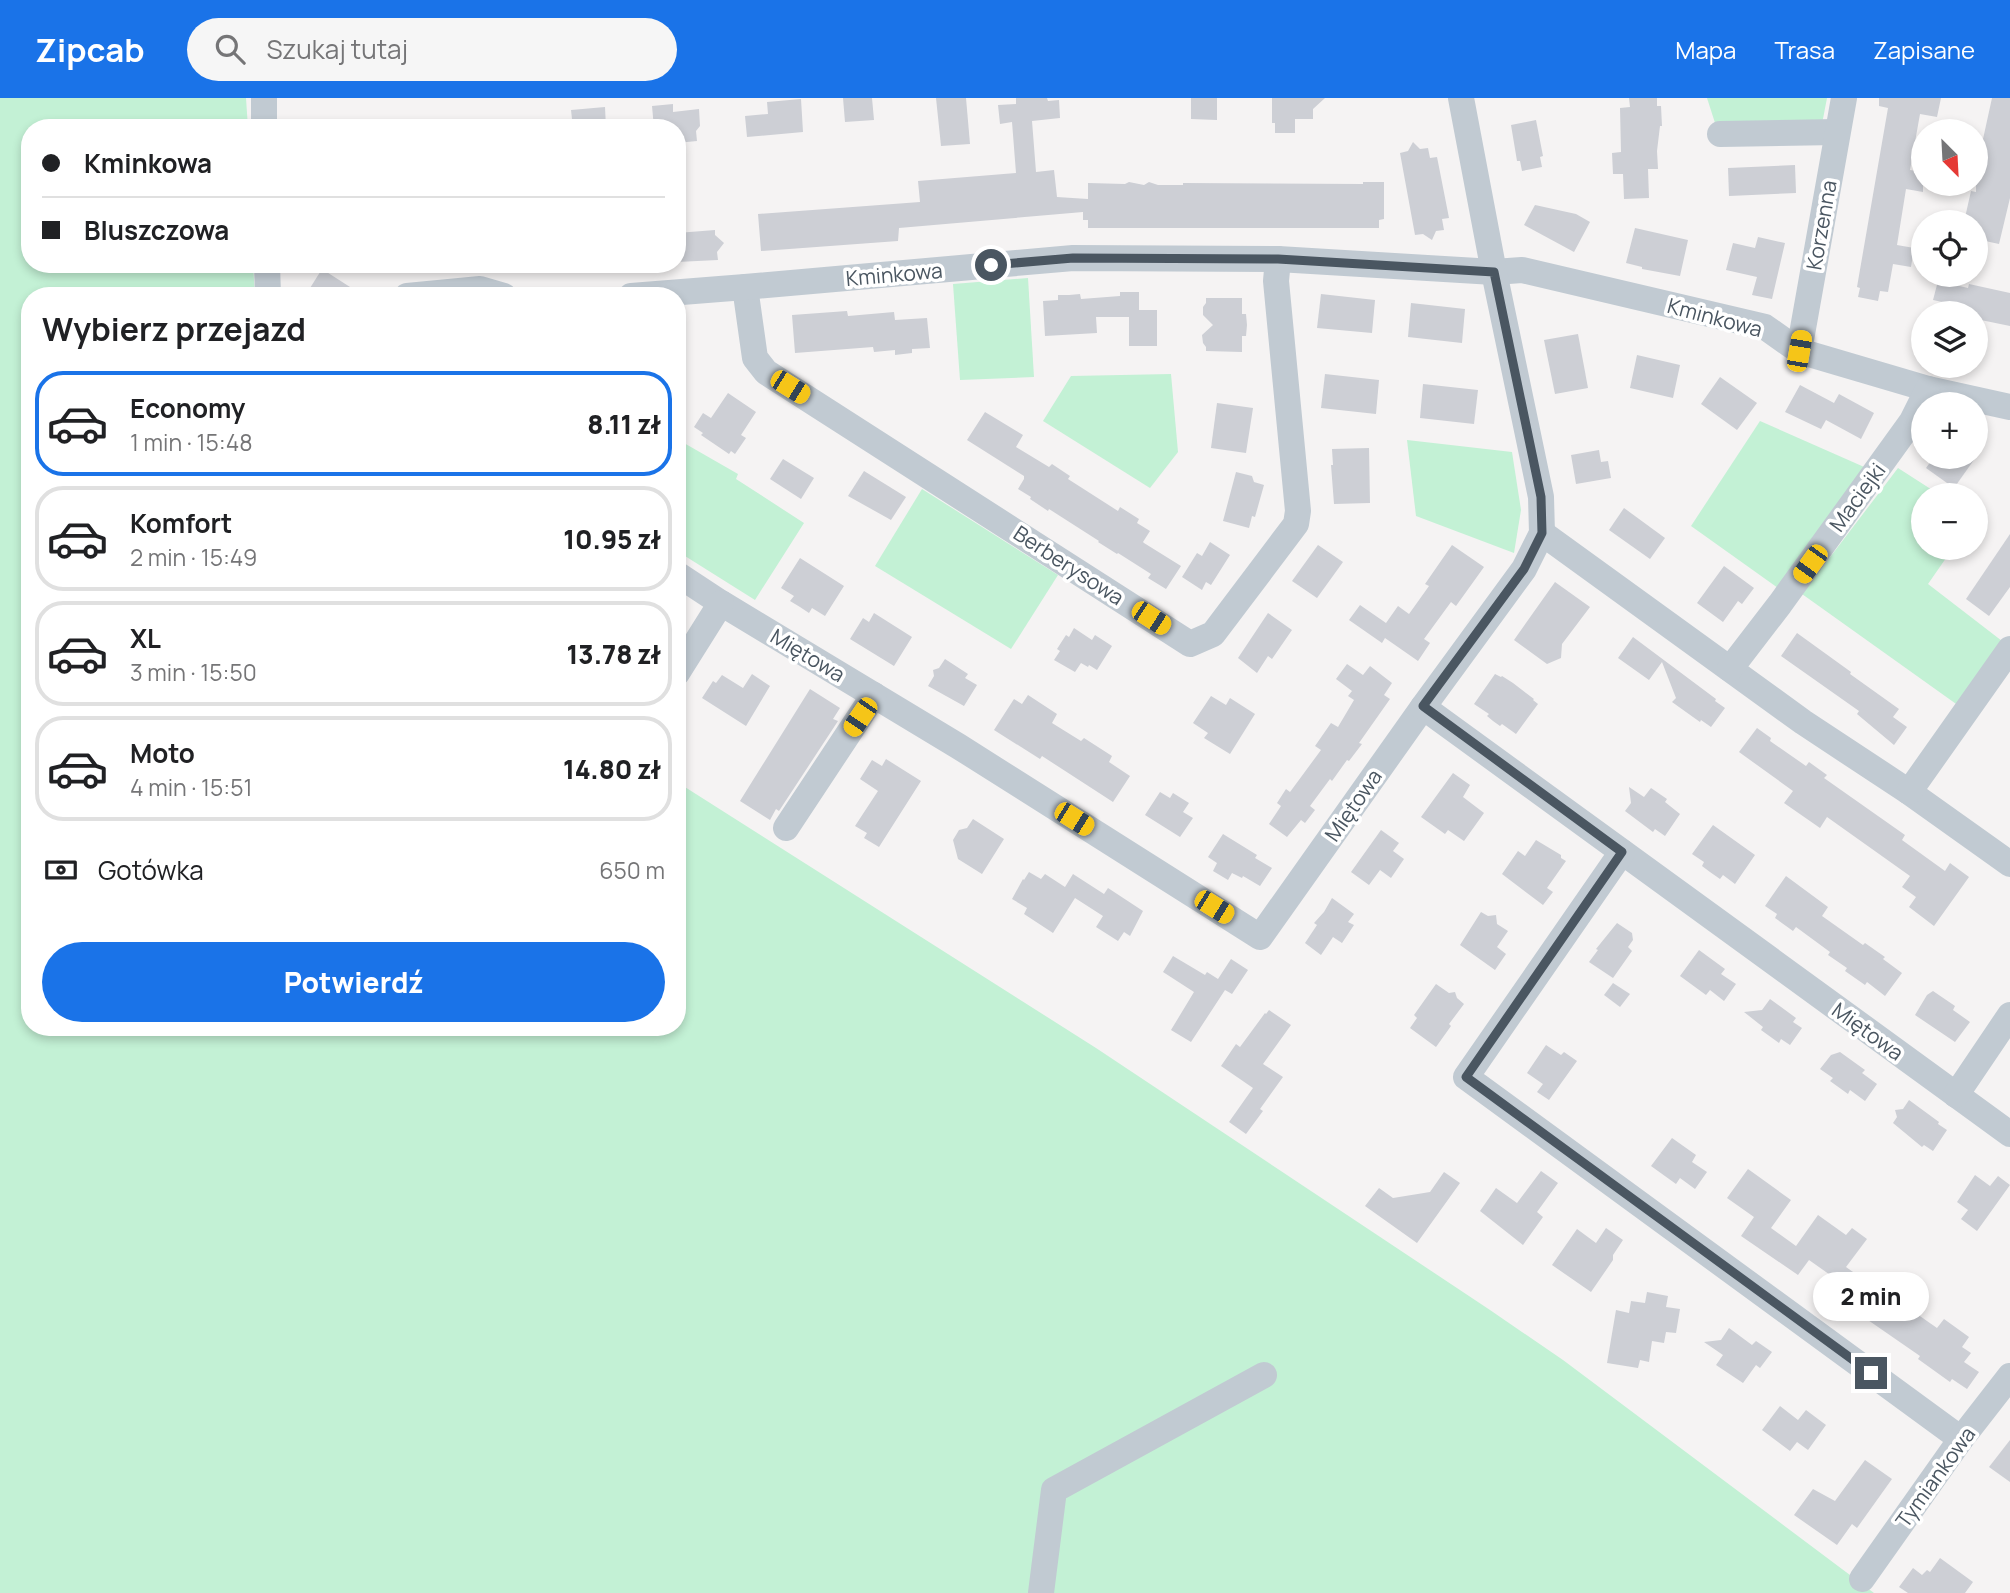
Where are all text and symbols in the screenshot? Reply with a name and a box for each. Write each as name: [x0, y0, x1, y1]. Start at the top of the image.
search box: [187, 18, 677, 81]
text: Zipcab: [35, 27, 145, 72]
icon: search: [211, 30, 249, 68]
text: Szukaj tutaj: [267, 31, 408, 67]
text: Mapa: [1675, 33, 1736, 66]
text: Trasa: [1774, 33, 1835, 66]
text: Zapisane: [1873, 33, 1975, 66]
north arrow: [1911, 119, 1988, 196]
map controls: [1911, 119, 1988, 560]
text: Kminkowa: [84, 145, 212, 181]
street label: Korzenna: [1799, 178, 1843, 272]
button: locate: [1911, 210, 1988, 287]
text: Bluszczowa: [84, 212, 229, 248]
route start: [975, 249, 1007, 281]
street label: Kminkowa: [844, 256, 944, 292]
street label: Kminkowa: [1665, 291, 1765, 343]
button: layers: [1911, 301, 1988, 378]
text: Wybierz przejazd: [42, 307, 306, 351]
car: [1786, 328, 1813, 374]
car: [767, 367, 814, 407]
text: Economy: [130, 390, 245, 426]
icon: car: [46, 392, 109, 455]
button: +: [1911, 392, 1988, 469]
text: 8.11 zł: [587, 406, 661, 442]
text: 1 min · 15:48: [130, 426, 253, 458]
street label: Maciejki: [1823, 457, 1891, 537]
button: −: [1911, 483, 1988, 560]
text: Komfort: [130, 505, 232, 541]
icon: car: [46, 507, 109, 570]
street label: Berberysowa: [1008, 519, 1130, 611]
text: 10.95 zł: [563, 521, 661, 557]
text: 2 min · 15:49: [130, 541, 257, 573]
car: [1790, 541, 1831, 587]
car: [1128, 598, 1175, 638]
text: XL: [130, 620, 161, 656]
icon: car: [46, 622, 109, 685]
street label: Miętowa: [766, 622, 850, 688]
text: 13.78 zł: [567, 636, 661, 672]
text: 3 min · 15:50: [130, 656, 257, 688]
car: [840, 694, 881, 740]
text: Moto: [130, 735, 195, 771]
icon: car: [46, 737, 109, 800]
text: 14.80 zł: [563, 751, 661, 787]
street label: Miętowa: [1318, 763, 1388, 847]
text: 4 min · 15:51: [130, 771, 253, 803]
car: [1051, 799, 1098, 839]
icon: cash: [42, 851, 80, 889]
text: Gotówka: [98, 852, 204, 888]
text: 650 m: [599, 854, 665, 886]
car: [1191, 887, 1238, 927]
button: Potwierdź: [42, 942, 665, 1022]
street label: Miętowa: [1827, 996, 1909, 1066]
callout: 2 min: [1813, 1272, 1929, 1320]
text: 2 min: [1841, 1280, 1902, 1312]
route end: [1855, 1357, 1887, 1389]
street label: Tymiankowa: [1889, 1421, 1981, 1533]

